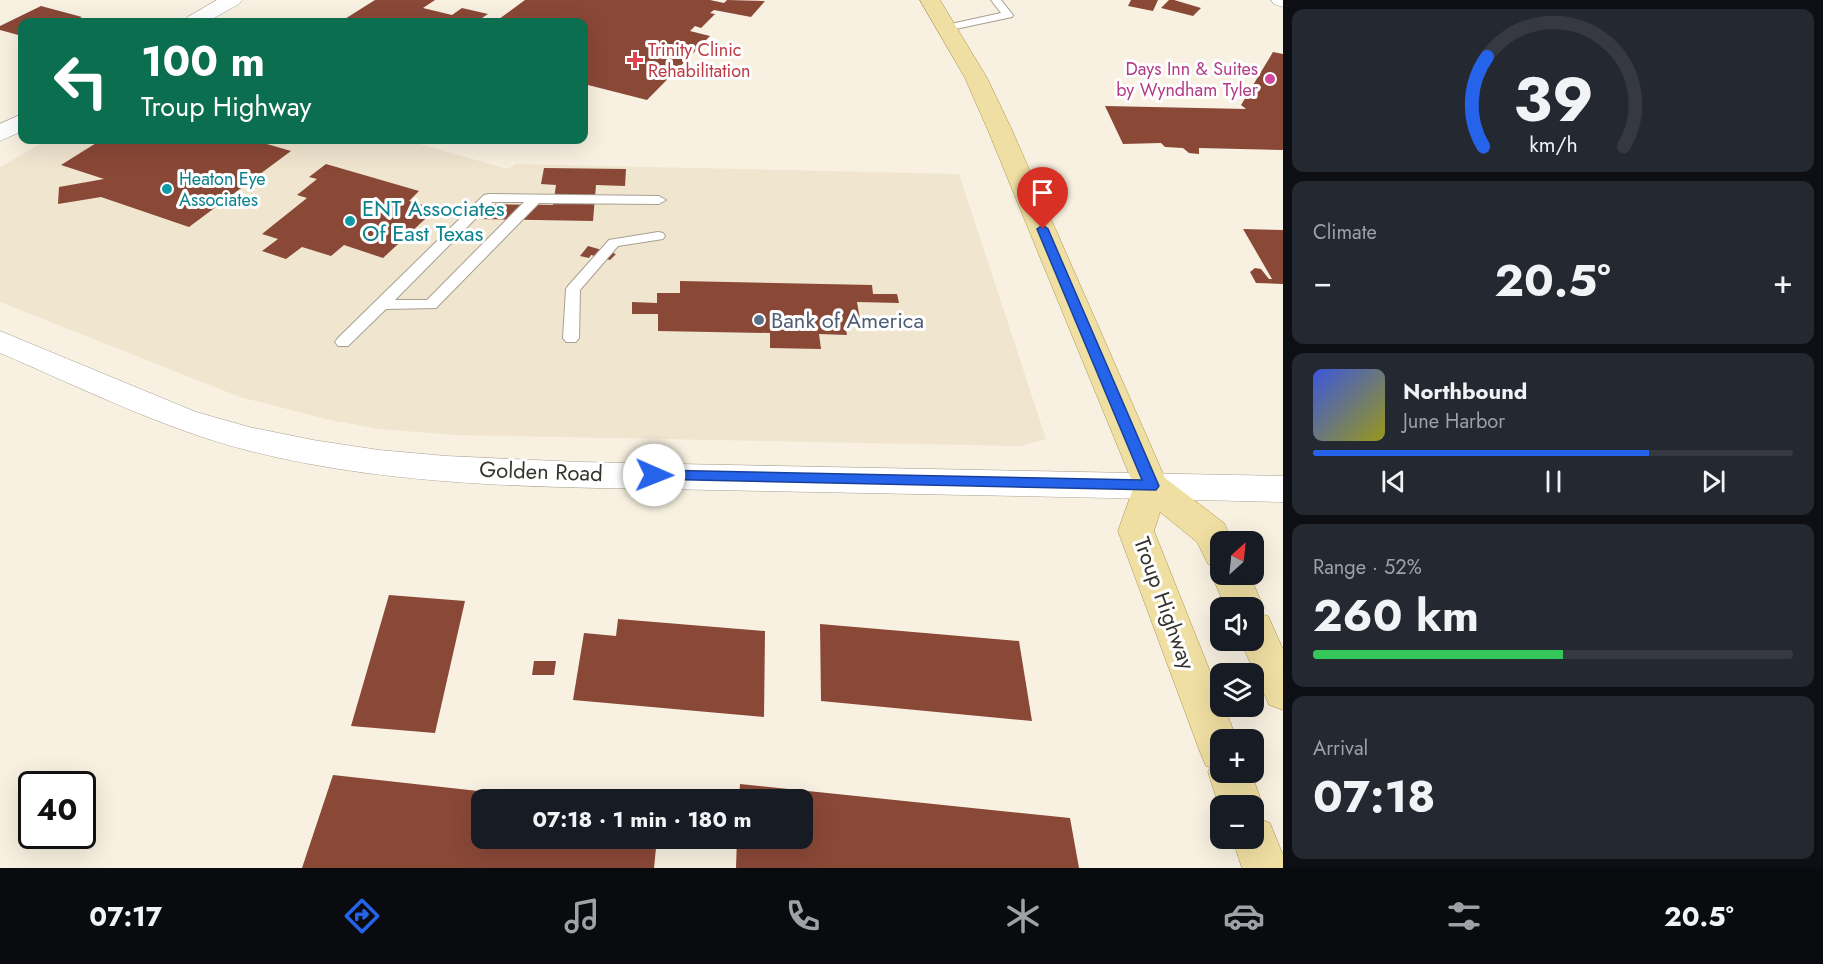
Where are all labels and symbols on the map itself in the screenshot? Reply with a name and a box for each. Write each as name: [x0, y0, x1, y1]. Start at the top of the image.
place label: Trinity Clinic Rehabilitation: [648, 37, 750, 84]
marker: Trinity Clinic Rehabilitation: [626, 51, 644, 69]
place label: Days Inn & Suites by Wyndham Tyler: [1116, 56, 1259, 103]
marker: Days Inn & Suites by Wyndham Tyler: [1263, 72, 1277, 86]
place label: Heaton Eye Associates: [179, 166, 266, 213]
pin: [1017, 167, 1068, 229]
marker: Heaton Eye Associates: [160, 182, 174, 196]
place label: ENT Associates Of East Texas: [362, 192, 505, 249]
marker: ENT Associates Of East Texas: [343, 214, 357, 228]
place label: Bank of America: [771, 304, 924, 336]
marker: Bank of America: [752, 313, 766, 327]
position arrow: [622, 443, 686, 507]
street label: Golden Road: [479, 453, 603, 489]
north arrow: [1210, 531, 1264, 585]
street label: Troup Highway: [1126, 532, 1204, 674]
speed limit sign: 40: [18, 771, 96, 849]

